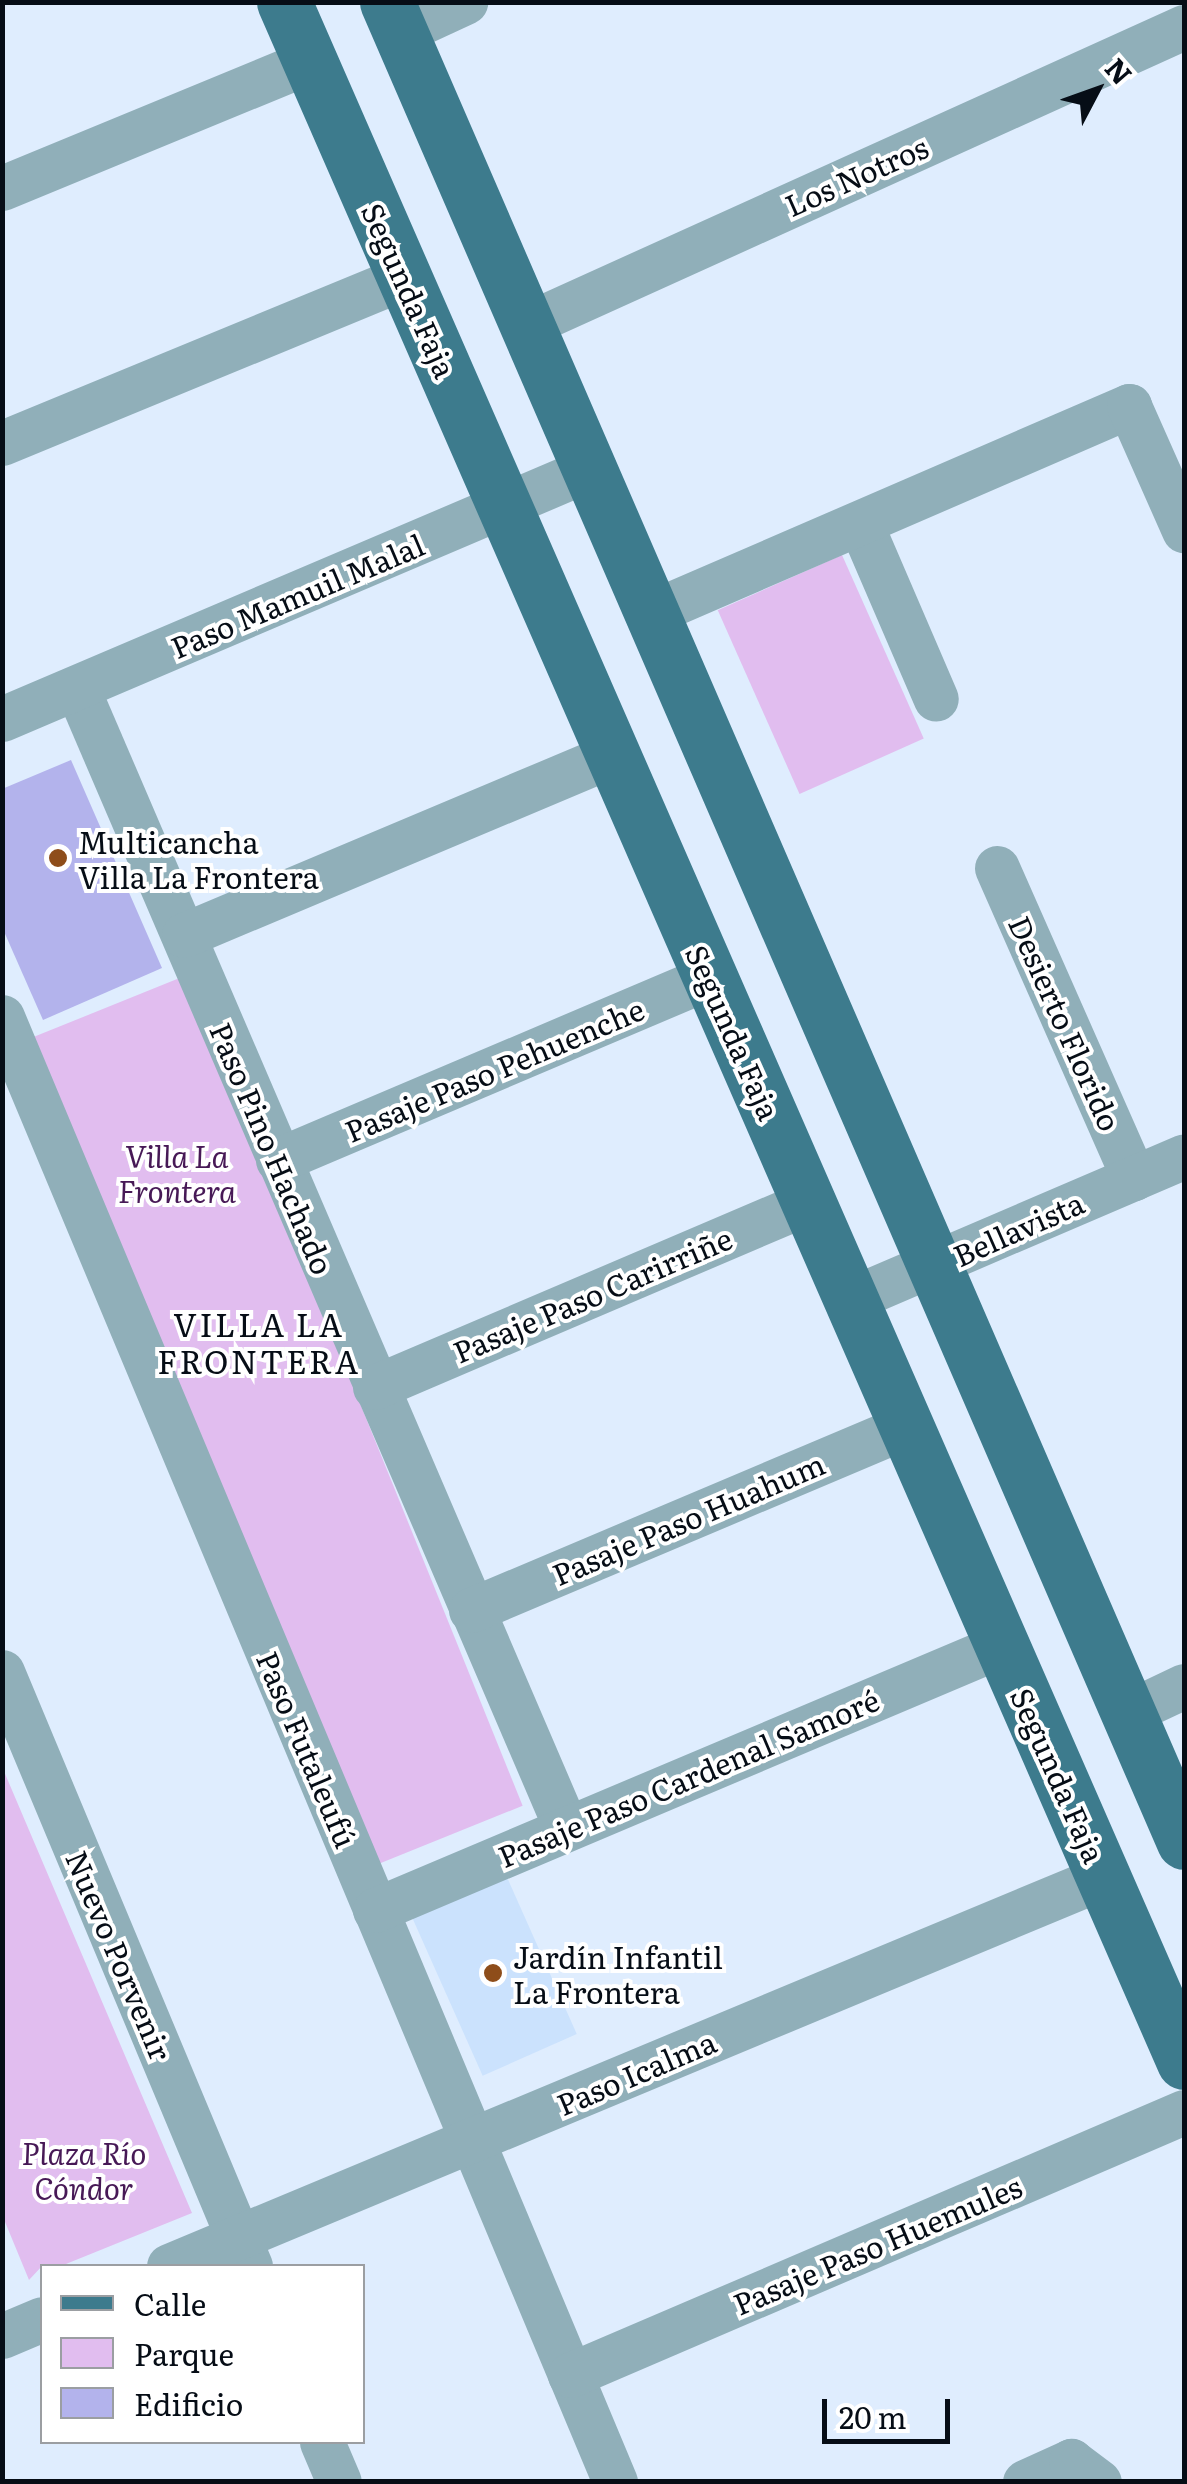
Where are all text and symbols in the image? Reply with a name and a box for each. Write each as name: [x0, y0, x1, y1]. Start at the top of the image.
north arrow: [1047, 40, 1147, 140]
text: N: [1096, 48, 1143, 93]
street label: Los Notros: [779, 128, 933, 222]
street label: Segunda Faja: [355, 197, 465, 383]
street label: Paso Mamuil Malal: [165, 525, 429, 665]
place label: Multicancha Villa La Frontera: [78, 823, 319, 894]
marker: Multicancha Villa La Frontera: [47, 847, 69, 869]
street label: Desierto Florido: [1003, 910, 1129, 1136]
street label: Segunda Faja: [679, 939, 789, 1125]
street label: Pasaje Paso Pehuenche: [339, 990, 649, 1148]
street label: Paso Pino Hachado: [204, 1017, 342, 1279]
park label: Villa La Frontera: [118, 1137, 236, 1208]
street label: Bellavista: [947, 1183, 1089, 1273]
street label: Pasaje Paso Carirriñe: [447, 1219, 737, 1369]
district label: VILLA LA FRONTERA: [157, 1305, 361, 1380]
street label: Pasaje Paso Huahum: [547, 1444, 829, 1592]
street label: Paso Futaleufú: [250, 1645, 366, 1853]
street label: Pasaje Paso Cardenal Samoré: [492, 1680, 884, 1874]
street label: Segunda Faja: [1004, 1682, 1114, 1868]
street label: Nuevo Porvenir: [60, 1845, 180, 2065]
place label: Jardín Infantil La Frontera: [513, 1938, 723, 2008]
marker: Jardín Infantil La Frontera: [482, 1962, 504, 1984]
street label: Paso Icalma: [551, 2022, 721, 2122]
park label: Plaza Río Cóndor: [22, 2134, 146, 2204]
street label: Pasaje Paso Huemules: [727, 2167, 1027, 2321]
legend: [40, 2264, 365, 2444]
text: Calle: [134, 2281, 206, 2325]
text: Parque: [134, 2331, 234, 2375]
scale bar: [827, 2379, 954, 2441]
text: Edificio: [134, 2381, 243, 2425]
text: 20 m: [839, 2394, 907, 2438]

